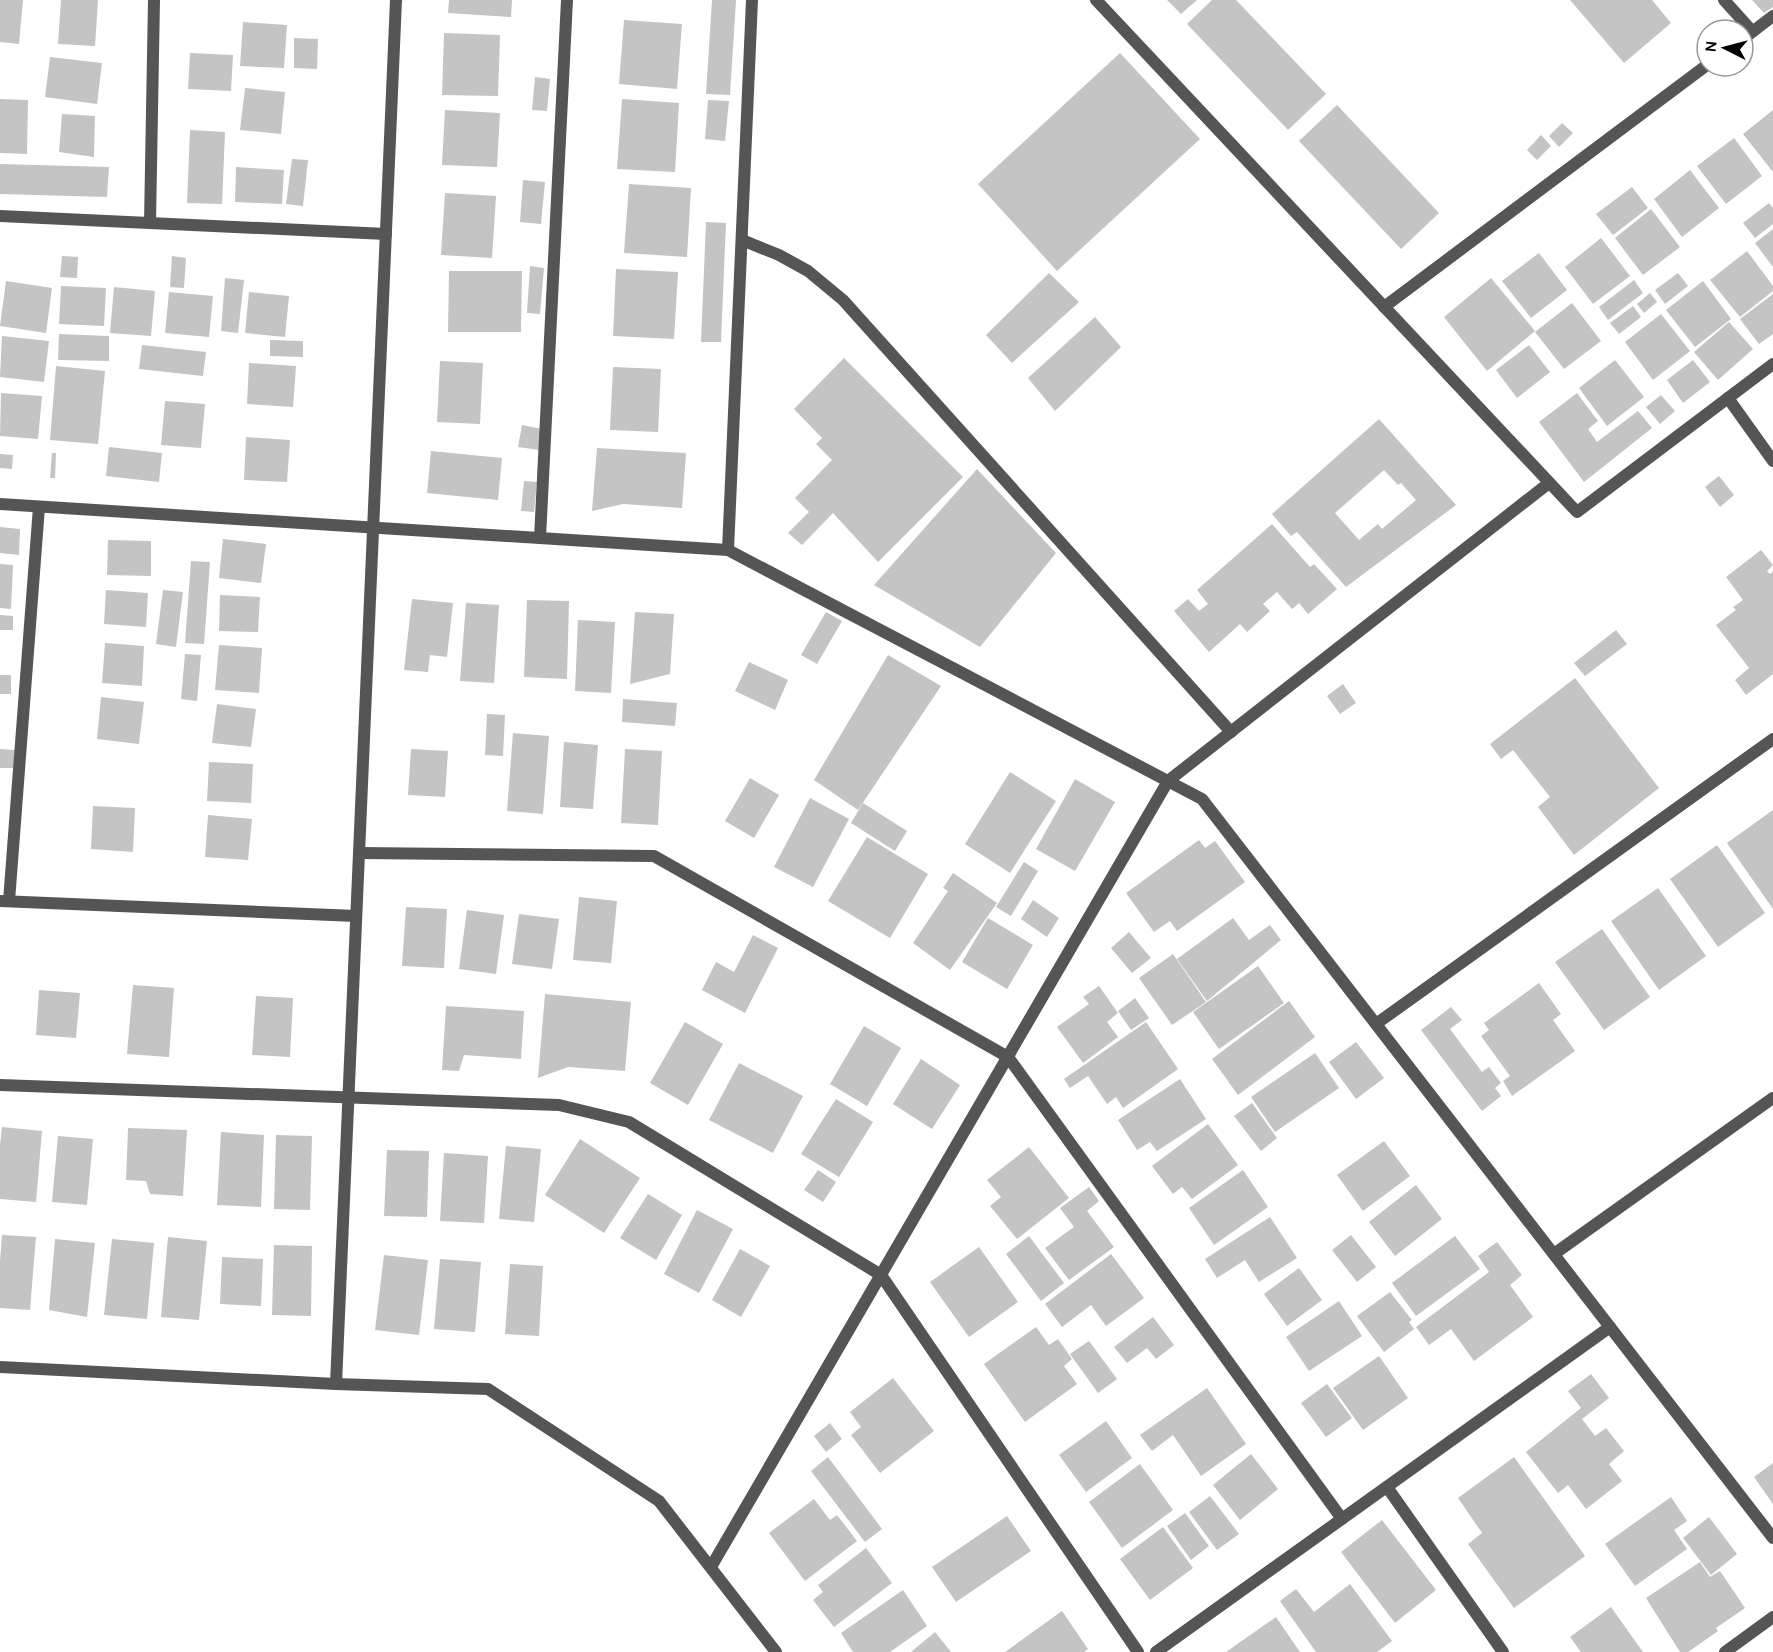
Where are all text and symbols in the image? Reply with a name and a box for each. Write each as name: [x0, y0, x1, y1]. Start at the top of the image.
north arrow: [1695, 18, 1755, 78]
text: N: [1701, 40, 1721, 53]

